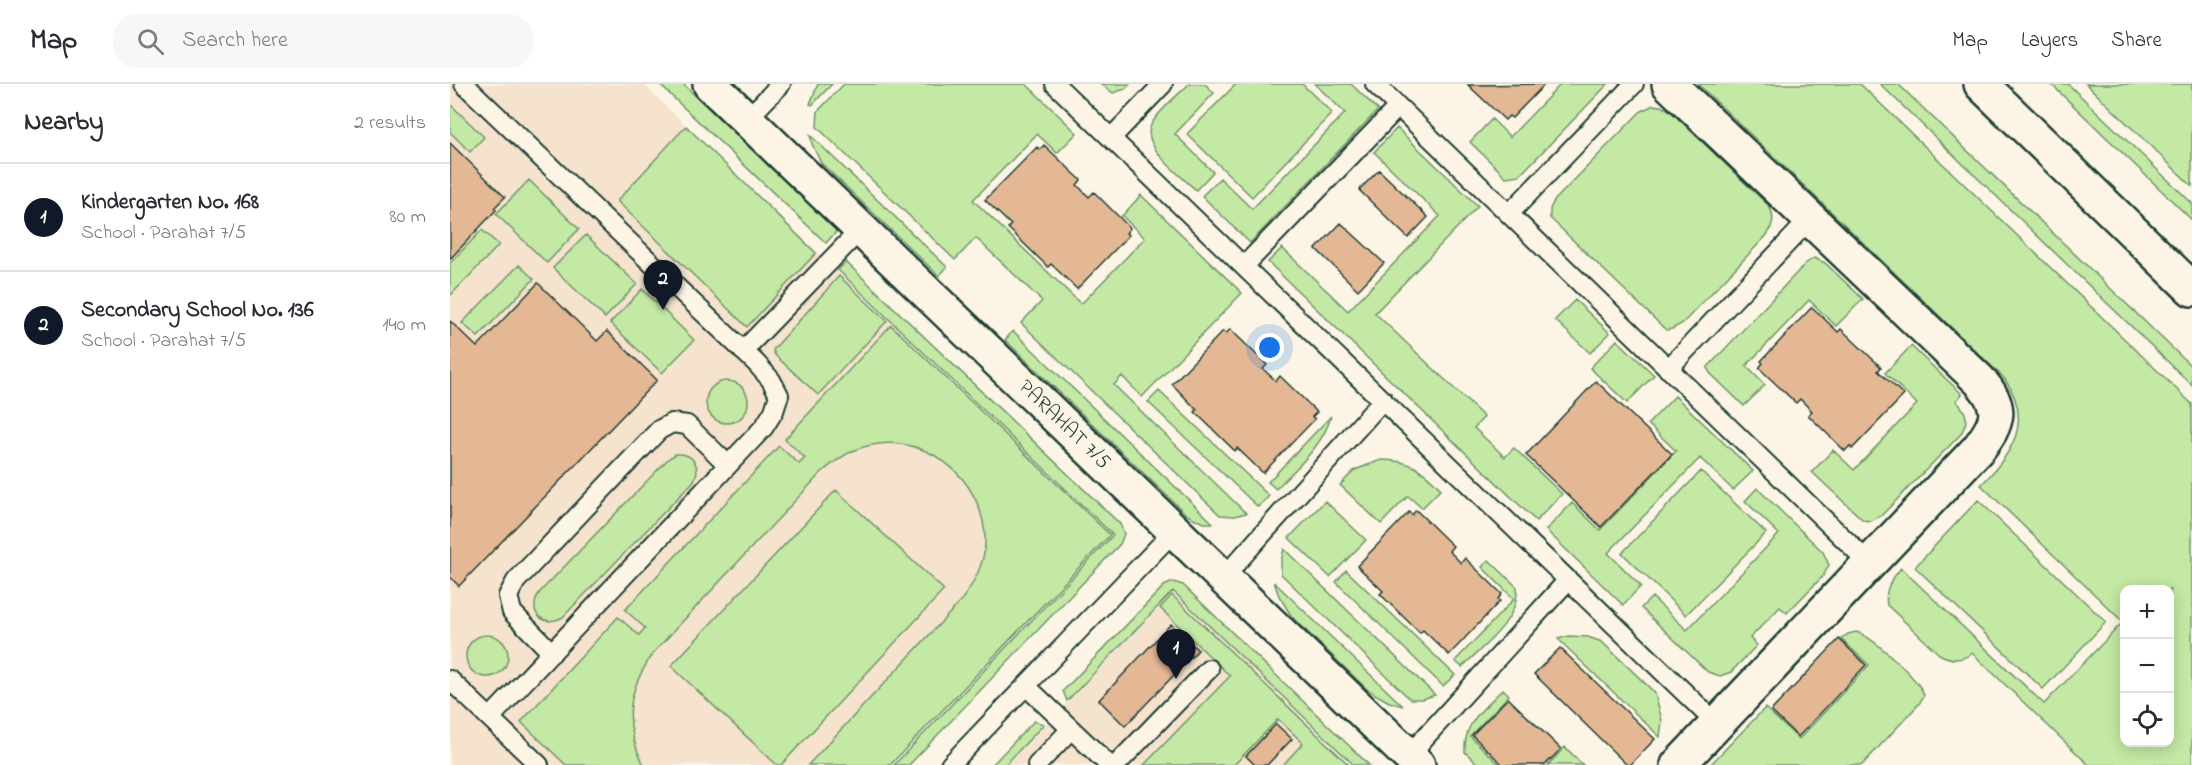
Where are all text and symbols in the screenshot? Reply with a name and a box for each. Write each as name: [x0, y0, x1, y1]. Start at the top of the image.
search box: [113, 14, 533, 68]
text: Map: [30, 21, 77, 62]
icon: search: [134, 25, 167, 58]
text: Search here: [182, 25, 288, 57]
text: Map: [1952, 26, 1988, 56]
text: Layers: [2021, 26, 2078, 56]
text: Share: [2111, 26, 2162, 56]
text: Nearby: [24, 104, 103, 142]
text: 2 results: [354, 109, 426, 138]
text: Kindergarten No. 168: [81, 187, 259, 219]
text: 1: [40, 203, 47, 232]
text: 80 m: [389, 203, 426, 232]
text: School · Parahat 7/5: [81, 219, 246, 248]
pin: 2: [644, 260, 682, 310]
text: Secondary School No. 136: [81, 295, 314, 327]
text: 2: [39, 311, 48, 340]
text: 140 m: [382, 311, 426, 340]
text: School · Parahat 7/5: [81, 327, 246, 356]
your location: [1255, 333, 1284, 362]
street label: PARAHAT 7/5: [1011, 373, 1117, 477]
map controls: [2120, 585, 2174, 747]
button: +: [2120, 585, 2174, 639]
pin: 1: [1156, 630, 1196, 679]
button: −: [2120, 639, 2174, 693]
button: locate: [2120, 693, 2174, 747]

